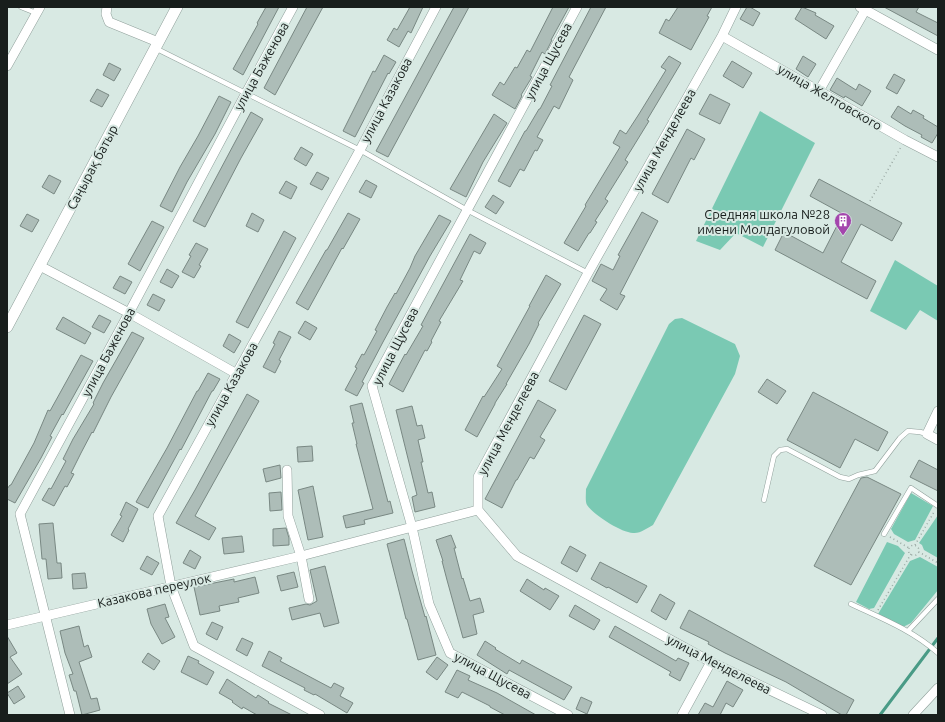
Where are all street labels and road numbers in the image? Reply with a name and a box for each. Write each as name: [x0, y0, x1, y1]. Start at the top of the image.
street label: улица Баженова: [231, 19, 291, 113]
street label: улица Щусева: [522, 20, 574, 102]
street label: улица Казакова: [358, 55, 414, 145]
street label: улица Желтовского: [775, 61, 885, 133]
street label: улица Менделеева: [630, 86, 698, 194]
street label: Саңырақ батыр: [64, 122, 120, 212]
street label: улица Баженова: [79, 305, 137, 399]
street label: улица Щусева: [369, 305, 421, 387]
street label: улица Казакова: [202, 340, 260, 428]
street label: улица Менделеева: [475, 369, 541, 477]
street label: Казакова переулок: [96, 570, 212, 610]
street label: улица Менделеева: [664, 632, 774, 696]
street label: улица Щусева: [452, 649, 534, 701]

